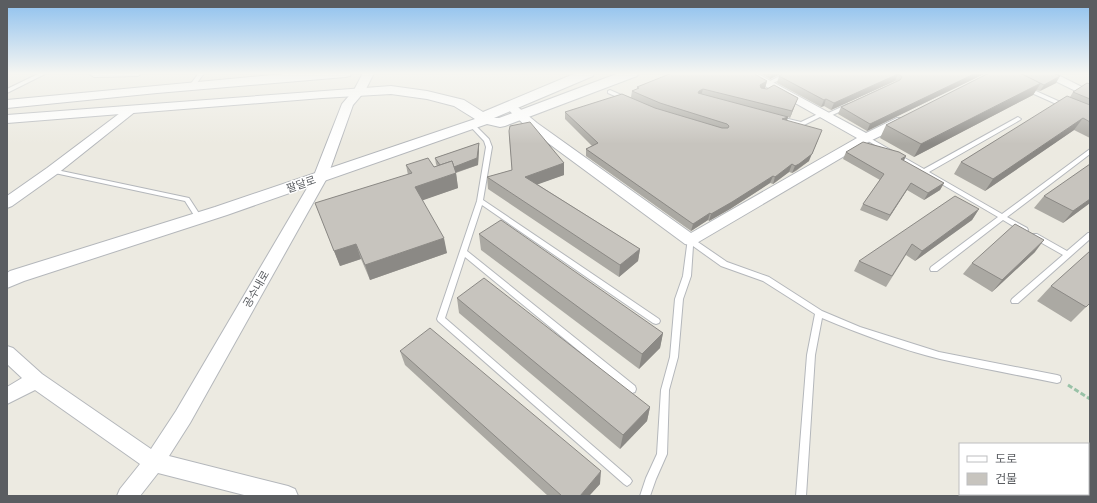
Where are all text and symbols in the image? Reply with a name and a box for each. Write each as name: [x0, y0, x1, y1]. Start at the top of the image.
street label: 팔달로: [285, 173, 318, 196]
street label: 공수내로: [241, 268, 272, 310]
legend: [959, 443, 1089, 495]
text: 도로: [995, 452, 1017, 466]
text: 건물: [995, 472, 1017, 486]

